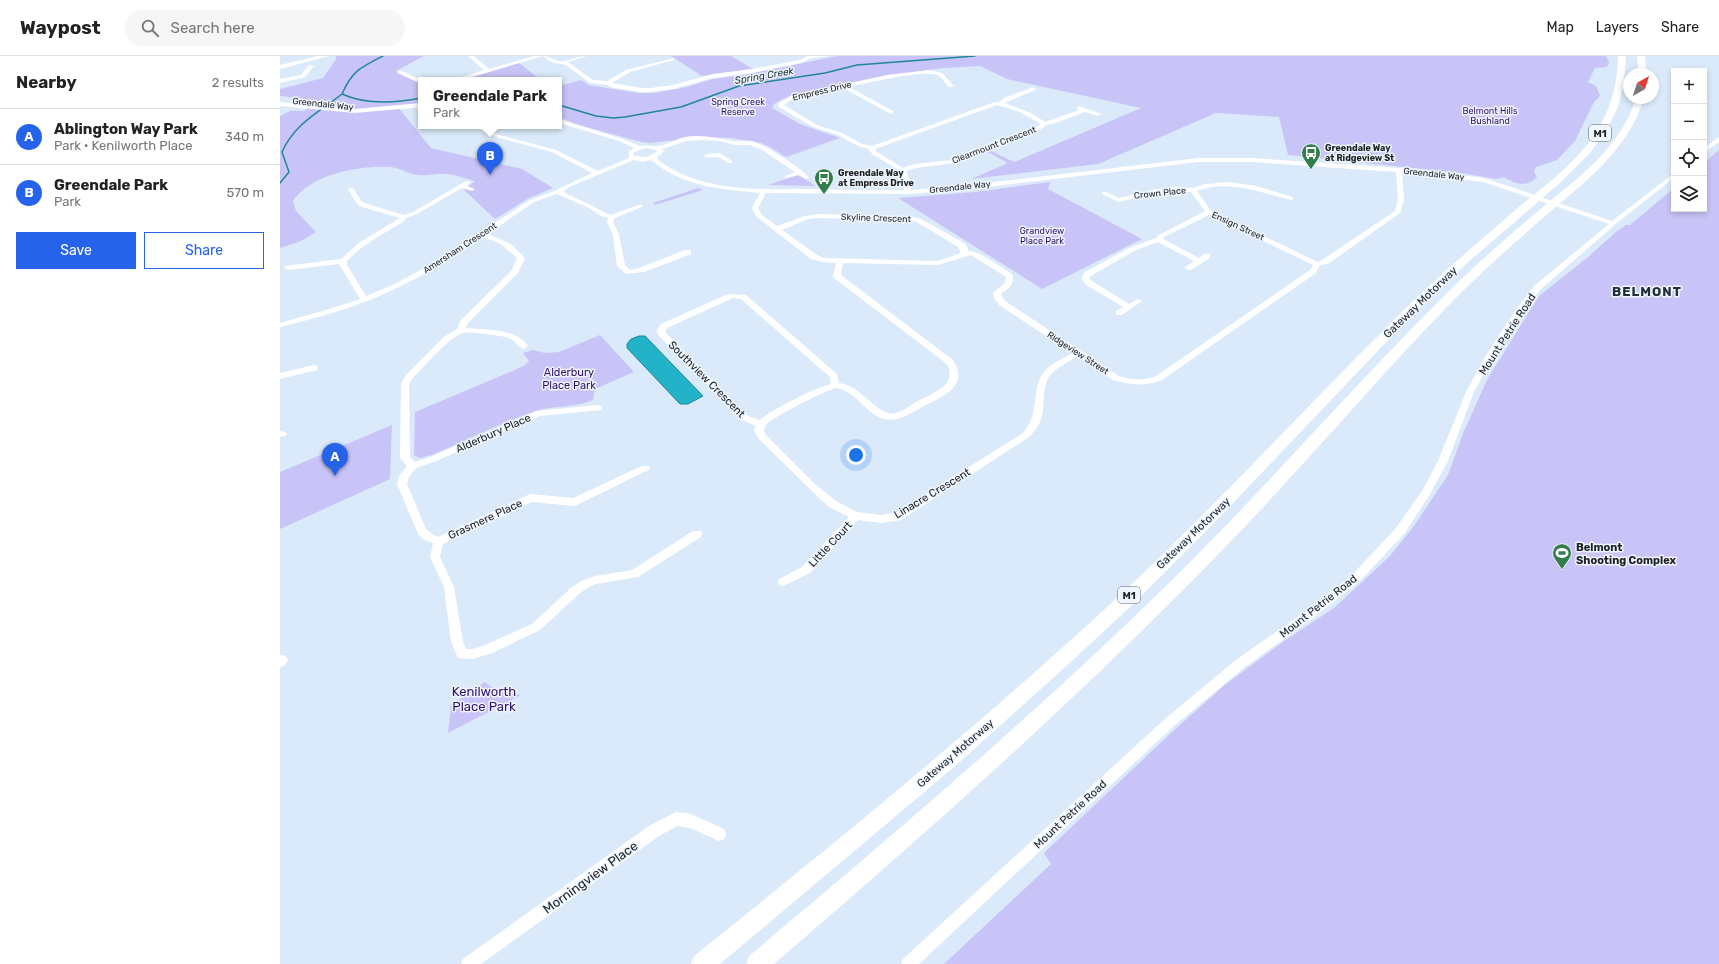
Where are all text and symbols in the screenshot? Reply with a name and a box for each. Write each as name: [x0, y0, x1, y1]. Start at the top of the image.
search box: [125, 10, 405, 46]
text: Waypost: [20, 16, 101, 39]
icon: search: [139, 17, 161, 39]
text: Search here: [171, 19, 255, 37]
text: Map: [1547, 19, 1574, 36]
text: Layers: [1596, 19, 1639, 36]
text: Share: [1661, 19, 1699, 36]
water label: Spring Creek: [734, 65, 795, 87]
north arrow: [1623, 68, 1659, 104]
map controls: [1671, 68, 1707, 212]
button: +: [1671, 68, 1707, 104]
text: Nearby: [16, 72, 77, 92]
text: 2 results: [212, 75, 264, 90]
popup: [418, 77, 562, 129]
street label: Empress Drive: [792, 79, 852, 103]
text: Greendale Park: [433, 87, 547, 105]
street label: Greendale Way: [292, 96, 354, 112]
park label: Spring Creek Reserve: [711, 97, 765, 117]
button: −: [1671, 104, 1707, 140]
text: Park: [433, 105, 460, 120]
park label: Belmont Hills Bushland: [1462, 106, 1518, 126]
text: Ablington Way Park: [54, 120, 198, 138]
street label: Clearmount Crescent: [951, 124, 1038, 166]
road number: M1: [1589, 125, 1611, 141]
text: A: [24, 129, 34, 144]
text: 340 m: [225, 129, 264, 144]
text: Park · Kenilworth Place: [54, 138, 192, 153]
button: locate: [1671, 140, 1707, 176]
pin: B: [477, 142, 503, 175]
bus stop icon: Greendale Way at Ridgeview St: [1300, 142, 1322, 170]
place label: Greendale Way at Ridgeview St: [1325, 143, 1394, 164]
street label: Greendale Way: [1403, 166, 1465, 182]
bus stop icon: Greendale Way at Empress Drive: [813, 167, 835, 195]
place label: Greendale Way at Empress Drive: [838, 168, 915, 188]
text: Greendale Park: [54, 176, 168, 194]
button: layers: [1671, 176, 1707, 212]
street label: Greendale Way: [929, 179, 991, 195]
text: B: [24, 185, 34, 200]
text: 570 m: [227, 185, 264, 200]
street label: Crown Place: [1134, 185, 1186, 201]
text: Park: [54, 194, 81, 209]
street label: Ensign Street: [1210, 209, 1266, 243]
street label: Skyline Crescent: [841, 212, 912, 224]
street label: Amersham Crescent: [421, 220, 499, 276]
park label: Grandview Place Park: [1020, 226, 1064, 246]
button: Save: [16, 232, 136, 269]
button: Share: [144, 232, 264, 269]
street label: Gateway Motorway: [1381, 264, 1460, 341]
district label: BELMONT: [1612, 284, 1682, 299]
street label: Mount Petrie Road: [1476, 291, 1539, 377]
street label: Ridgeview Street: [1046, 329, 1111, 377]
street label: Southview Crescent: [666, 338, 748, 421]
park label: Alderbury Place Park: [542, 366, 596, 392]
street label: Alderbury Place: [454, 411, 533, 456]
pin: A: [322, 443, 348, 476]
your location: [846, 445, 866, 465]
street label: Linacre Crescent: [892, 465, 973, 521]
street label: Gateway Motorway: [1154, 495, 1233, 572]
street label: Grasmere Place: [446, 497, 524, 542]
street label: Little Court: [806, 518, 855, 570]
place label: Belmont Shooting Complex: [1576, 541, 1676, 567]
sports icon: Belmont Shooting Complex: [1551, 542, 1573, 570]
street label: Mount Petrie Road: [1277, 572, 1360, 641]
road number: M1: [1118, 587, 1140, 603]
park label: Kenilworth Place Park: [452, 684, 516, 714]
street label: Gateway Motorway: [914, 717, 996, 790]
street label: Mount Petrie Road: [1031, 777, 1109, 851]
street label: Morningview Place: [540, 838, 641, 918]

